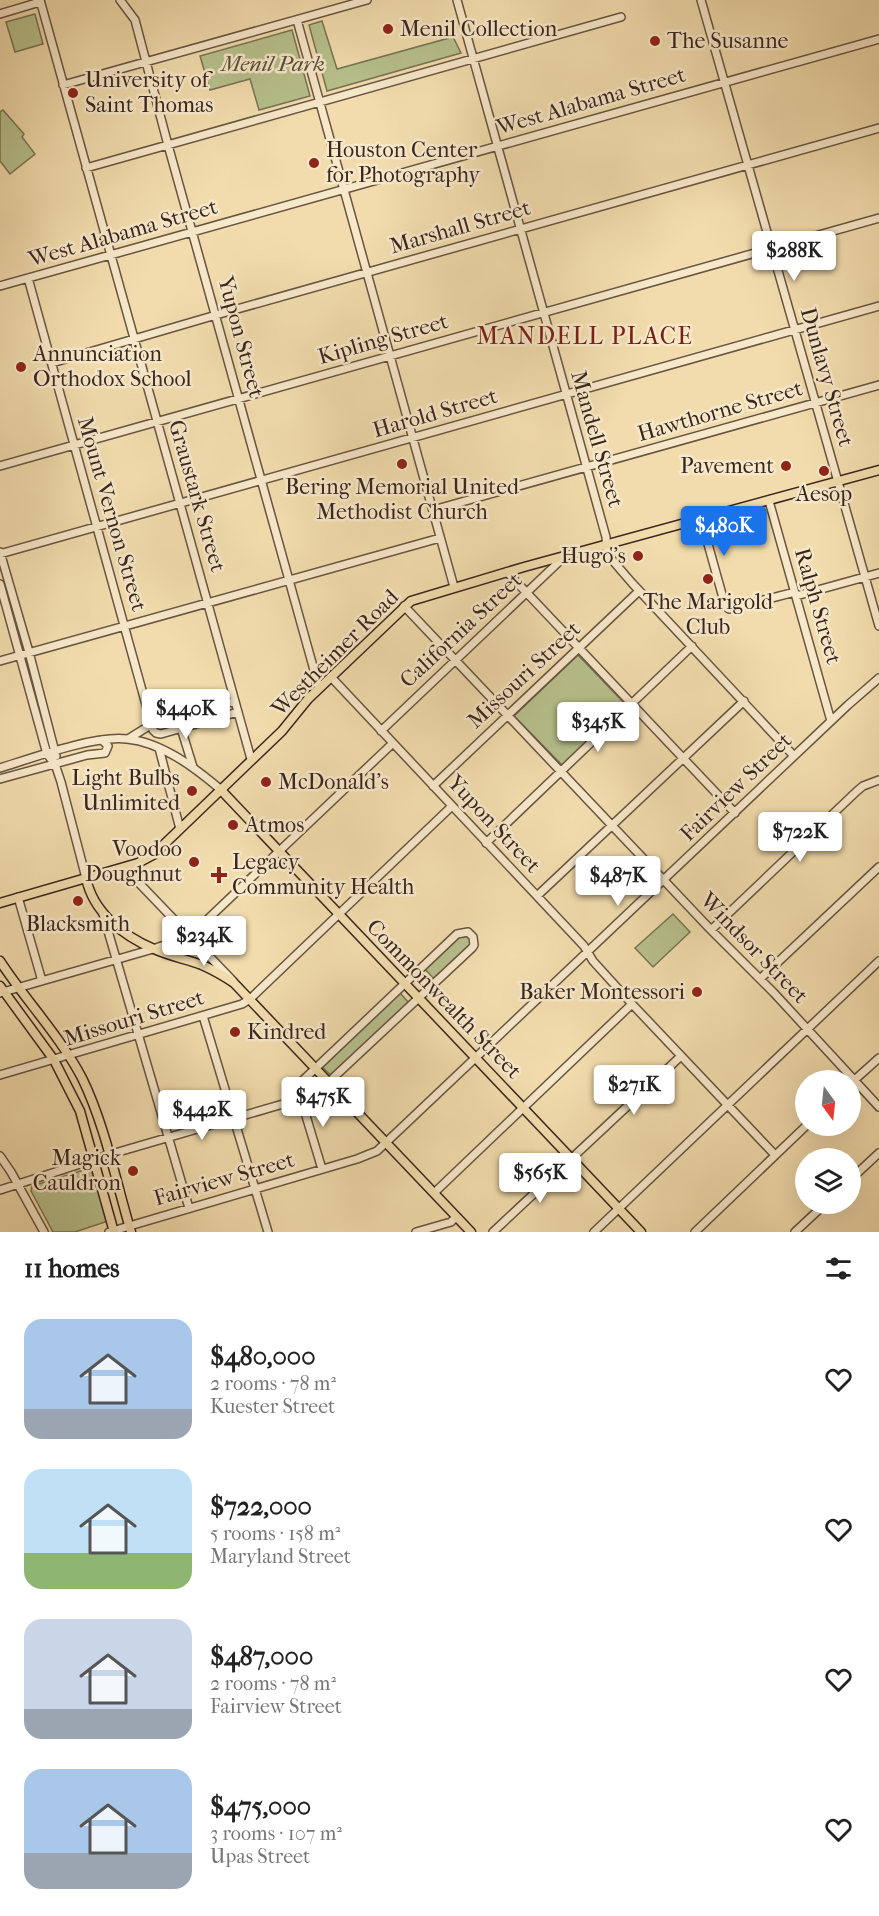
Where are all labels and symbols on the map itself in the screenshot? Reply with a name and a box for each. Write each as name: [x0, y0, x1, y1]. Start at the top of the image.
place label: Menil Collection: [400, 16, 557, 42]
marker: Menil Collection: [381, 22, 395, 36]
place label: The Susanne: [667, 28, 789, 54]
marker: The Susanne: [648, 34, 662, 48]
park label: Menil Park: [219, 51, 325, 77]
street label: West Alabama Street: [493, 62, 689, 141]
place label: University of Saint Thomas: [85, 67, 214, 118]
marker: University of Saint Thomas: [66, 86, 80, 100]
place label: Houston Center for Photography: [326, 137, 481, 188]
marker: Houston Center for Photography: [307, 156, 321, 170]
street label: West Alabama Street: [25, 194, 221, 273]
street label: Marshall Street: [387, 194, 534, 260]
pin: $288K: [752, 231, 836, 282]
street label: Yupon Street: [212, 273, 270, 401]
street label: Dunlavy Street: [795, 304, 859, 450]
street label: Kipling Street: [315, 308, 451, 370]
district label: MANDELL PLACE: [477, 322, 693, 350]
place label: Annunciation Orthodox School: [32, 341, 191, 392]
marker: Annunciation Orthodox School: [14, 360, 28, 374]
street label: Mandell Street: [565, 368, 629, 510]
street label: Hawthorne Street: [635, 375, 806, 447]
street label: Harold Street: [370, 383, 500, 443]
street label: Mount Vernon Street: [72, 414, 152, 614]
street label: Graustark Street: [163, 417, 231, 575]
place label: Pavement: [680, 453, 774, 479]
marker: Bering Memorial United Methodist Church: [395, 457, 409, 471]
marker: Pavement: [779, 459, 793, 473]
marker: Aesop: [817, 464, 831, 478]
place label: Bering Memorial United Methodist Church: [285, 474, 520, 525]
place label: Aesop: [795, 481, 852, 507]
pin: $480K: [682, 506, 766, 557]
place label: Hugo's: [561, 543, 626, 569]
street label: Ralph Street: [789, 545, 847, 667]
marker: Hugo's: [631, 549, 645, 563]
street label: California Street: [395, 567, 527, 693]
marker: The Marigold Club: [701, 572, 715, 586]
street label: Westheimer Road: [265, 583, 405, 723]
place label: The Marigold Club: [643, 589, 774, 640]
street label: Missouri Street: [462, 616, 586, 734]
pin: $440K: [144, 689, 228, 740]
pin: $345K: [556, 702, 640, 753]
street label: Fairview Street: [675, 727, 797, 847]
place label: Light Bulbs Unlimited: [72, 765, 181, 816]
place label: McDonald's: [278, 769, 389, 795]
street label: Yupon Street: [441, 769, 546, 878]
marker: McDonald's: [259, 775, 273, 789]
marker: Light Bulbs Unlimited: [185, 784, 199, 798]
place label: Atmos: [244, 812, 304, 838]
pin: $722K: [758, 812, 842, 863]
marker: Atmos: [226, 818, 240, 832]
place label: Voodoo Doughnut: [85, 836, 182, 887]
place label: Legacy Community Health: [232, 849, 415, 900]
marker: Voodoo Doughnut: [187, 855, 201, 869]
pin: $487K: [576, 856, 660, 907]
marker: Legacy Community Health: [210, 866, 228, 884]
street label: Windsor Street: [694, 887, 813, 1009]
marker: Blacksmith: [71, 894, 85, 908]
place label: Blacksmith: [26, 911, 131, 937]
street label: Commonwealth Street: [361, 914, 527, 1084]
pin: $234K: [162, 916, 246, 967]
place label: Baker Montessori: [519, 979, 685, 1005]
street label: Missouri Street: [61, 984, 207, 1052]
marker: Baker Montessori: [690, 985, 704, 999]
place label: Kindred: [247, 1019, 327, 1045]
marker: Kindred: [228, 1025, 242, 1039]
pin: $271K: [592, 1065, 676, 1116]
north arrow: [795, 1070, 861, 1136]
pin: $475K: [281, 1077, 365, 1128]
pin: $442K: [160, 1090, 244, 1141]
place label: Magick Cauldron: [33, 1145, 122, 1196]
street label: Fairview Street: [151, 1146, 297, 1211]
pin: $565K: [498, 1153, 582, 1204]
marker: Magick Cauldron: [126, 1164, 140, 1178]

